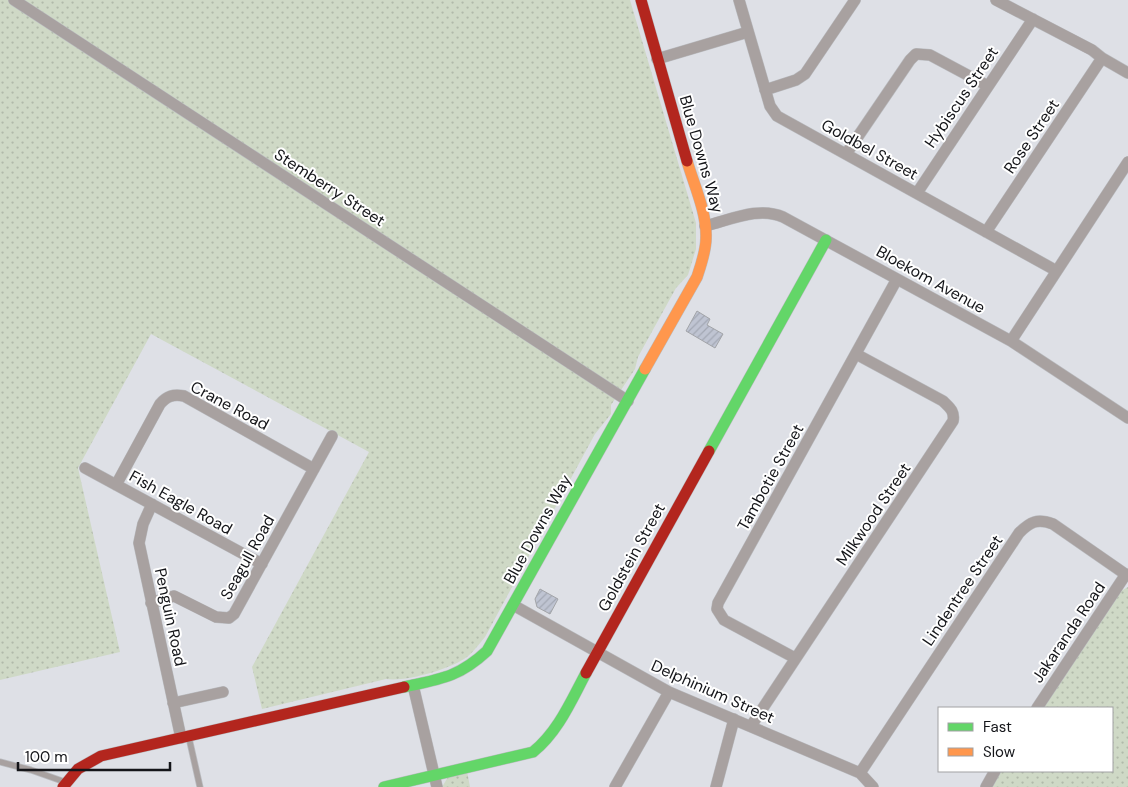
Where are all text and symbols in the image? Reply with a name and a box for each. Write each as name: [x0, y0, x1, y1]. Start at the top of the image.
street label: Hybiscus Street: [920, 43, 1003, 152]
street label: Blue Downs Way: [675, 93, 728, 216]
street label: Rose Street: [999, 95, 1064, 177]
street label: Goldbel Street: [818, 114, 922, 185]
street label: Stemberry Street: [270, 144, 389, 231]
street label: Bloekom Avenue: [872, 241, 989, 318]
street label: Crane Road: [187, 376, 273, 435]
street label: Tambotie Street: [732, 420, 808, 534]
street label: Milkwood Street: [831, 459, 916, 570]
street label: Fish Eagle Road: [125, 465, 236, 539]
street label: Blue Downs Way: [499, 471, 576, 588]
street label: Goldstein Street: [593, 499, 670, 615]
street label: Seagull Road: [216, 511, 279, 603]
street label: Lindentree Street: [918, 531, 1007, 650]
street label: Penguin Road: [150, 566, 191, 668]
street label: Jakaranda Road: [1027, 578, 1110, 687]
street label: Delphinium Street: [648, 655, 778, 728]
legend: [938, 707, 1113, 772]
text: Fast: [983, 717, 1012, 737]
scale bar: [18, 740, 170, 772]
text: Slow: [983, 742, 1016, 762]
text: 100 m: [25, 747, 68, 767]

